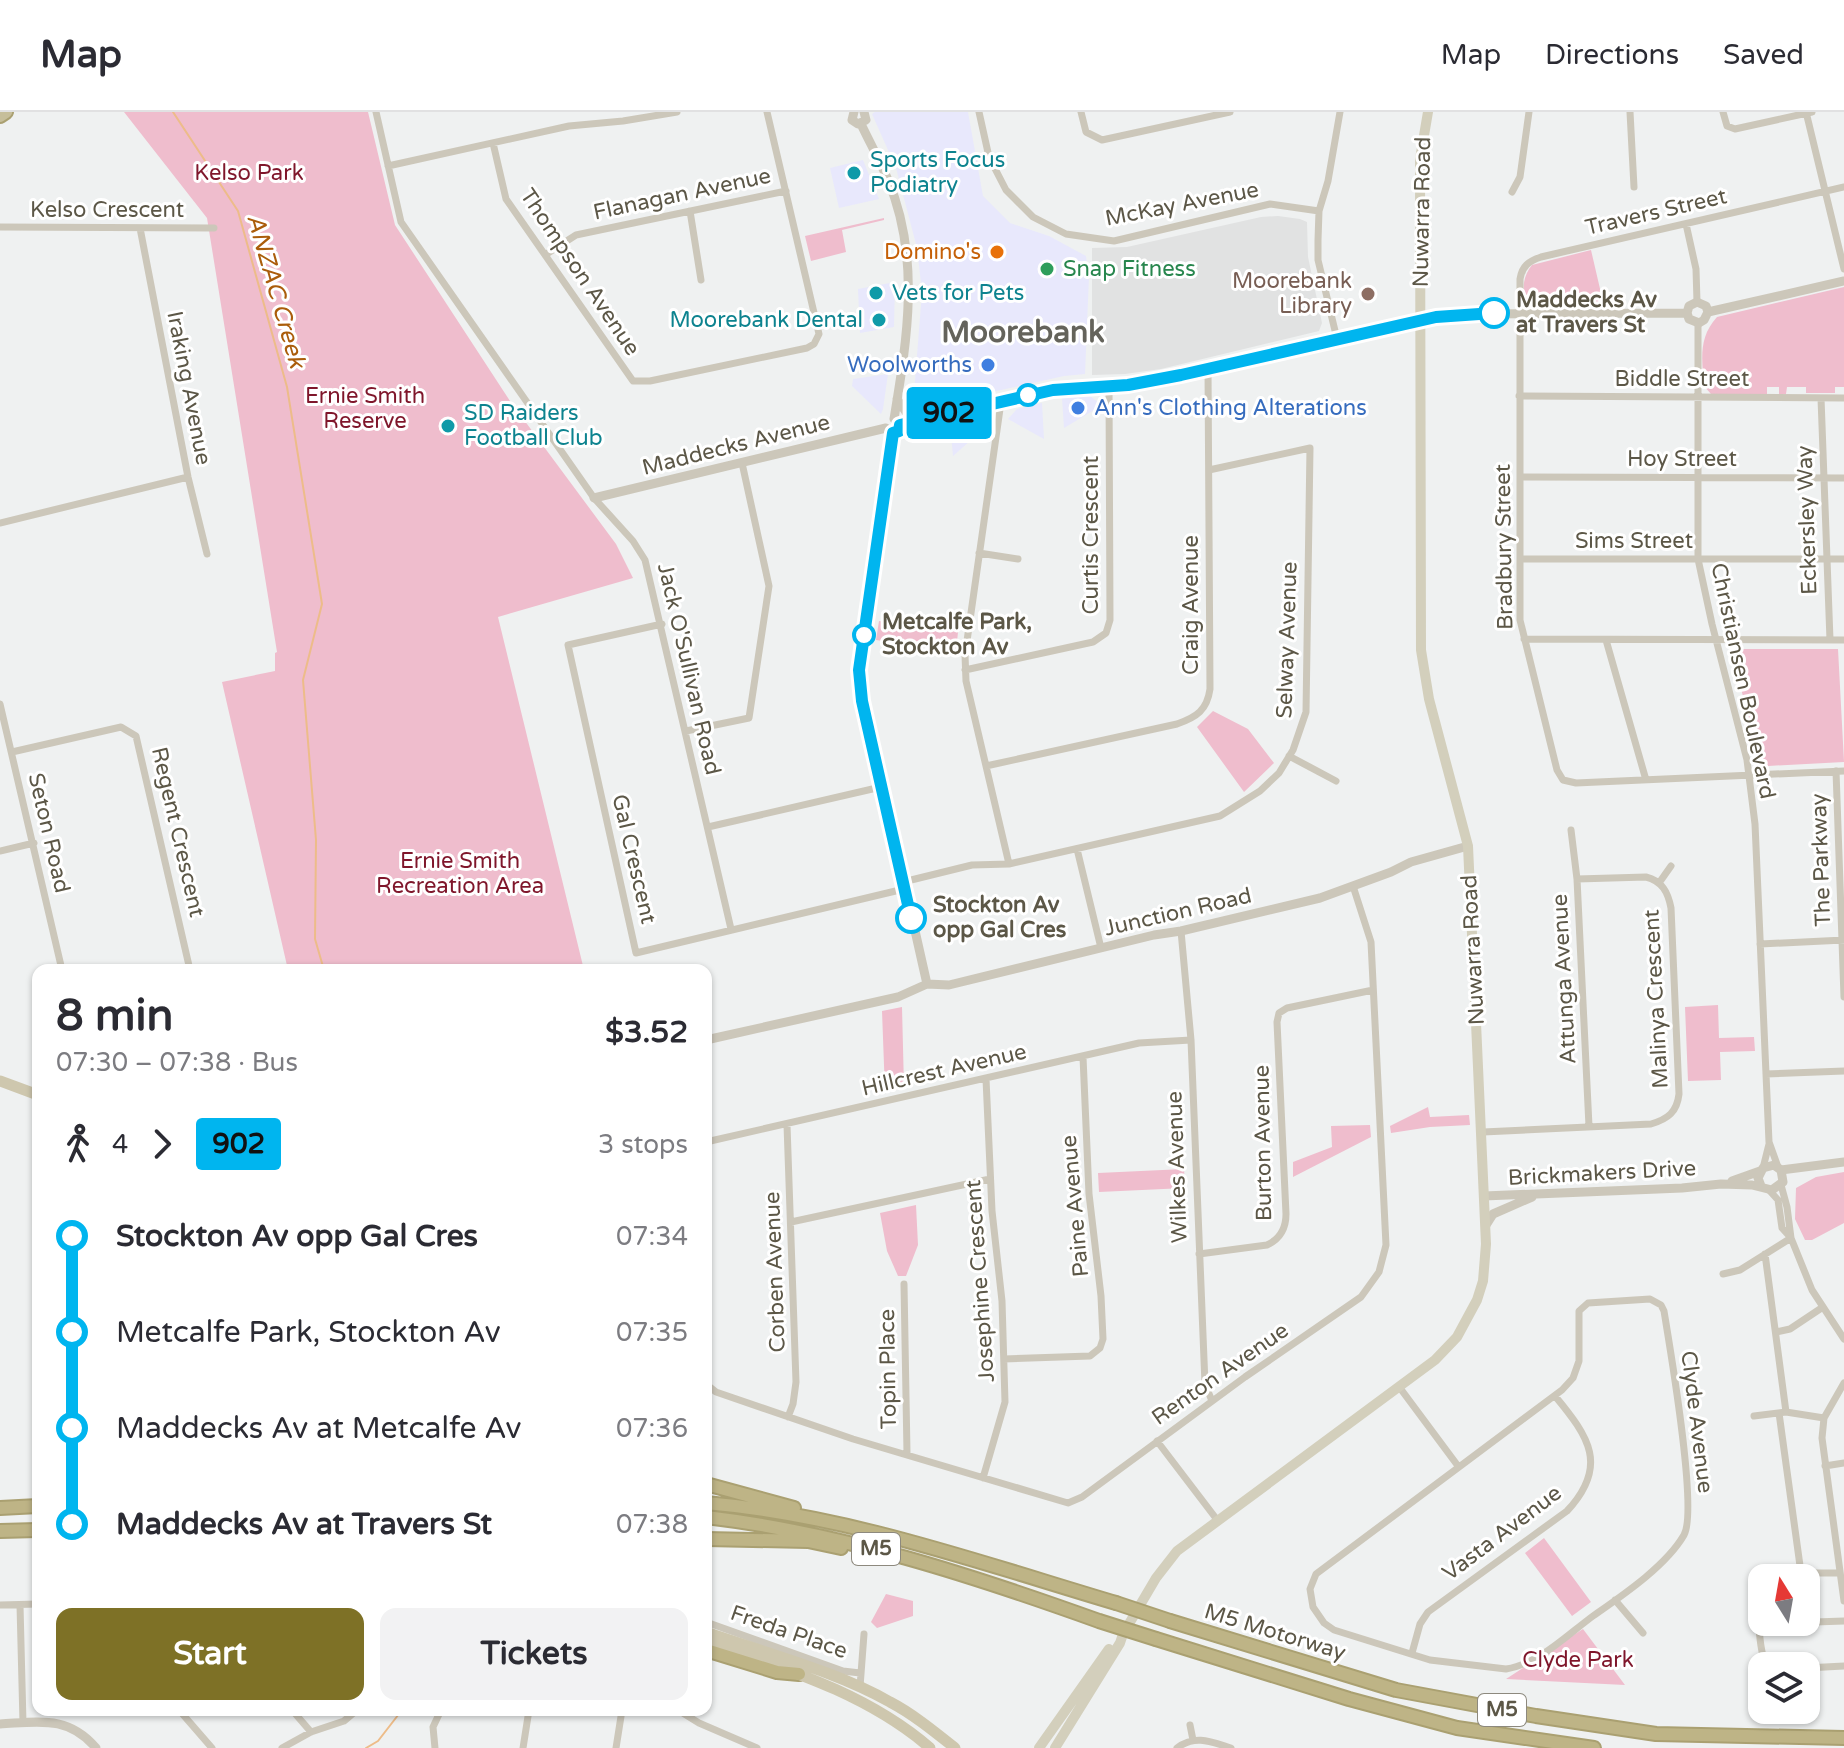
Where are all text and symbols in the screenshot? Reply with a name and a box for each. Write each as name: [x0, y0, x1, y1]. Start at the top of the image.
text: Map: [40, 32, 122, 78]
text: Map: [1441, 38, 1501, 72]
text: Directions: [1545, 38, 1679, 72]
text: Saved: [1723, 38, 1804, 72]
street label: Nuwarra Road: [1408, 136, 1436, 288]
place label: Sports Focus Podiatry: [870, 147, 1005, 198]
park label: Kelso Park: [194, 160, 304, 186]
street label: Flanagan Avenue: [591, 162, 773, 226]
marker: Sports Focus Podiatry: [845, 164, 863, 182]
street label: McKay Avenue: [1103, 176, 1261, 232]
street label: Travers Street: [1583, 183, 1729, 241]
street label: Thompson Avenue: [514, 184, 646, 360]
street label: Kelso Crescent: [30, 197, 184, 223]
water label: ANZAC Creek: [240, 211, 312, 373]
place label: Domino's: [884, 239, 981, 265]
marker: Domino's: [988, 243, 1006, 261]
place label: Snap Fitness: [1063, 256, 1196, 282]
marker: Snap Fitness: [1038, 260, 1056, 278]
place label: Moorebank Library: [1232, 268, 1352, 319]
place label: Vets for Pets: [892, 280, 1024, 306]
marker: Vets for Pets: [867, 284, 885, 302]
marker: Moorebank Library: [1359, 285, 1377, 303]
place label: Maddecks Av at Travers St: [1516, 287, 1657, 338]
marker: Maddecks Av at Travers St: [1479, 298, 1509, 328]
place label: Moorebank Dental: [669, 307, 863, 333]
street label: Iraking Avenue: [161, 309, 217, 467]
marker: Moorebank Dental: [870, 311, 888, 329]
district label: Moorebank: [941, 314, 1105, 351]
place label: Woolworths: [847, 352, 972, 378]
marker: Woolworths: [979, 356, 997, 374]
street label: Biddle Street: [1615, 366, 1749, 392]
park label: Ernie Smith Reserve: [305, 383, 425, 434]
unlabelled marker: [1017, 384, 1039, 406]
line badge: 902: [903, 387, 995, 439]
place label: Ann's Clothing Alterations: [1094, 395, 1367, 421]
text: 902: [923, 396, 975, 430]
marker: Ann's Clothing Alterations: [1069, 399, 1087, 417]
place label: SD Raiders Football Club: [464, 400, 603, 451]
street label: Maddecks Avenue: [639, 409, 833, 481]
marker: SD Raiders Football Club: [439, 417, 457, 435]
street label: Eckersley Way: [1791, 445, 1823, 595]
street label: Hoy Street: [1627, 446, 1737, 472]
street label: Curtis Crescent: [1078, 456, 1104, 614]
street label: Bradbury Street: [1490, 464, 1518, 630]
street label: Sims Street: [1575, 528, 1693, 554]
street label: Craig Avenue: [1178, 535, 1204, 675]
street label: Jack O'Sullivan Road: [652, 561, 726, 777]
street label: Selway Avenue: [1271, 561, 1303, 719]
street label: Christiansen Boulevard: [1705, 561, 1781, 801]
place label: Metcalfe Park, Stockton Av: [882, 609, 1032, 660]
marker: Metcalfe Park, Stockton Av: [853, 624, 875, 646]
street label: Regent Crescent: [146, 745, 210, 919]
street label: Seton Road: [23, 771, 75, 895]
street label: Gal Crescent: [606, 792, 662, 926]
street label: The Parkway: [1806, 793, 1836, 927]
park label: Ernie Smith Recreation Area: [376, 848, 544, 899]
street label: Nuwarra Road: [1456, 874, 1490, 1026]
street label: Junction Road: [1102, 882, 1254, 942]
place label: Stockton Av opp Gal Cres: [933, 892, 1067, 943]
street label: Attunga Avenue: [1547, 893, 1581, 1065]
marker: Stockton Av opp Gal Cres: [896, 903, 926, 933]
street label: Malinya Crescent: [1638, 909, 1674, 1089]
text: 8 min: [56, 990, 173, 1043]
text: $3.52: [605, 1014, 688, 1051]
street label: Hillcrest Avenue: [859, 1038, 1029, 1102]
text: 07:30 – 07:38 · Bus: [56, 1047, 298, 1078]
street label: Burton Avenue: [1249, 1065, 1277, 1221]
street label: Wilkes Avenue: [1161, 1090, 1193, 1244]
icon: walk: [56, 1122, 100, 1166]
icon: forward: [140, 1122, 184, 1166]
text: 902: [212, 1127, 265, 1161]
text: 4: [112, 1129, 128, 1160]
text: 3 stops: [598, 1129, 688, 1160]
street label: Paine Avenue: [1056, 1134, 1094, 1278]
street label: Brickmakers Drive: [1507, 1155, 1697, 1191]
street label: Josephine Crescent: [960, 1179, 1000, 1383]
street label: Corben Avenue: [759, 1191, 791, 1353]
text: Stockton Av opp Gal Cres: [116, 1218, 478, 1255]
text: 07:34: [616, 1221, 688, 1252]
street label: Topin Place: [874, 1309, 902, 1429]
text: Metcalfe Park, Stockton Av: [116, 1314, 501, 1351]
text: 07:35: [616, 1317, 688, 1348]
street label: Renton Avenue: [1147, 1317, 1293, 1431]
street label: Clyde Avenue: [1675, 1349, 1719, 1495]
text: Maddecks Av at Metcalfe Av: [116, 1410, 522, 1447]
text: 07:36: [616, 1413, 688, 1444]
street label: Vasta Avenue: [1437, 1480, 1567, 1586]
text: Maddecks Av at Travers St: [116, 1506, 492, 1543]
text: 07:38: [616, 1509, 688, 1540]
road number: M5: [852, 1533, 900, 1565]
north arrow: [1748, 1564, 1820, 1636]
map controls: [1748, 1564, 1820, 1724]
street label: M5 Motorway: [1201, 1598, 1349, 1666]
street label: Freda Place: [727, 1600, 851, 1664]
button: Start: [56, 1608, 364, 1700]
button: Tickets: [380, 1608, 688, 1700]
park label: Clyde Park: [1522, 1647, 1634, 1673]
button: layers: [1748, 1652, 1820, 1724]
road number: M5: [1478, 1694, 1526, 1726]

